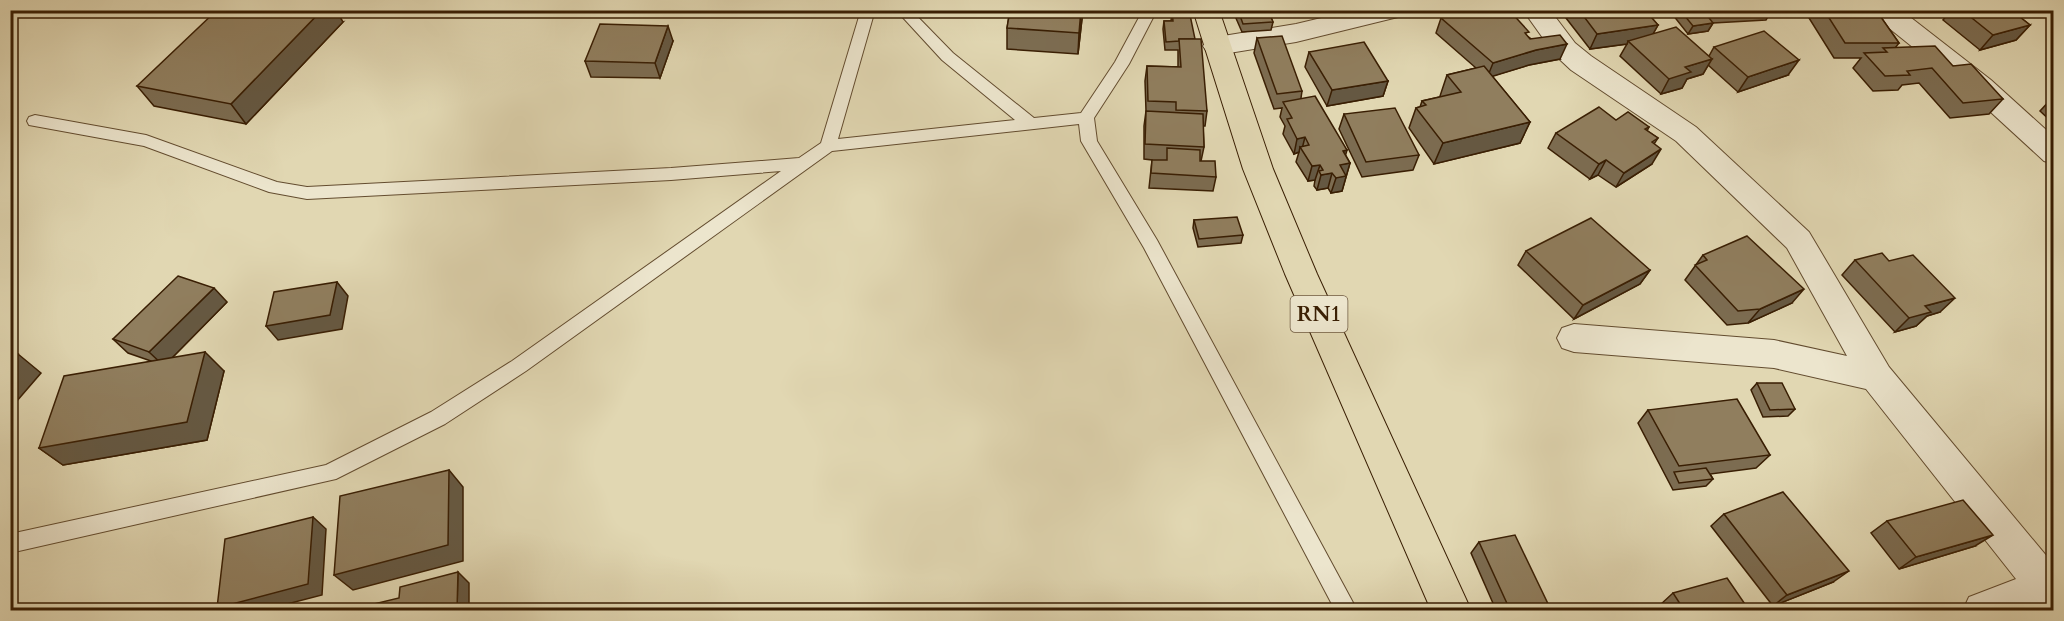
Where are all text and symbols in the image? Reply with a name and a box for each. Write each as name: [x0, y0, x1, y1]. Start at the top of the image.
road number: RN1: [1290, 296, 1348, 332]

